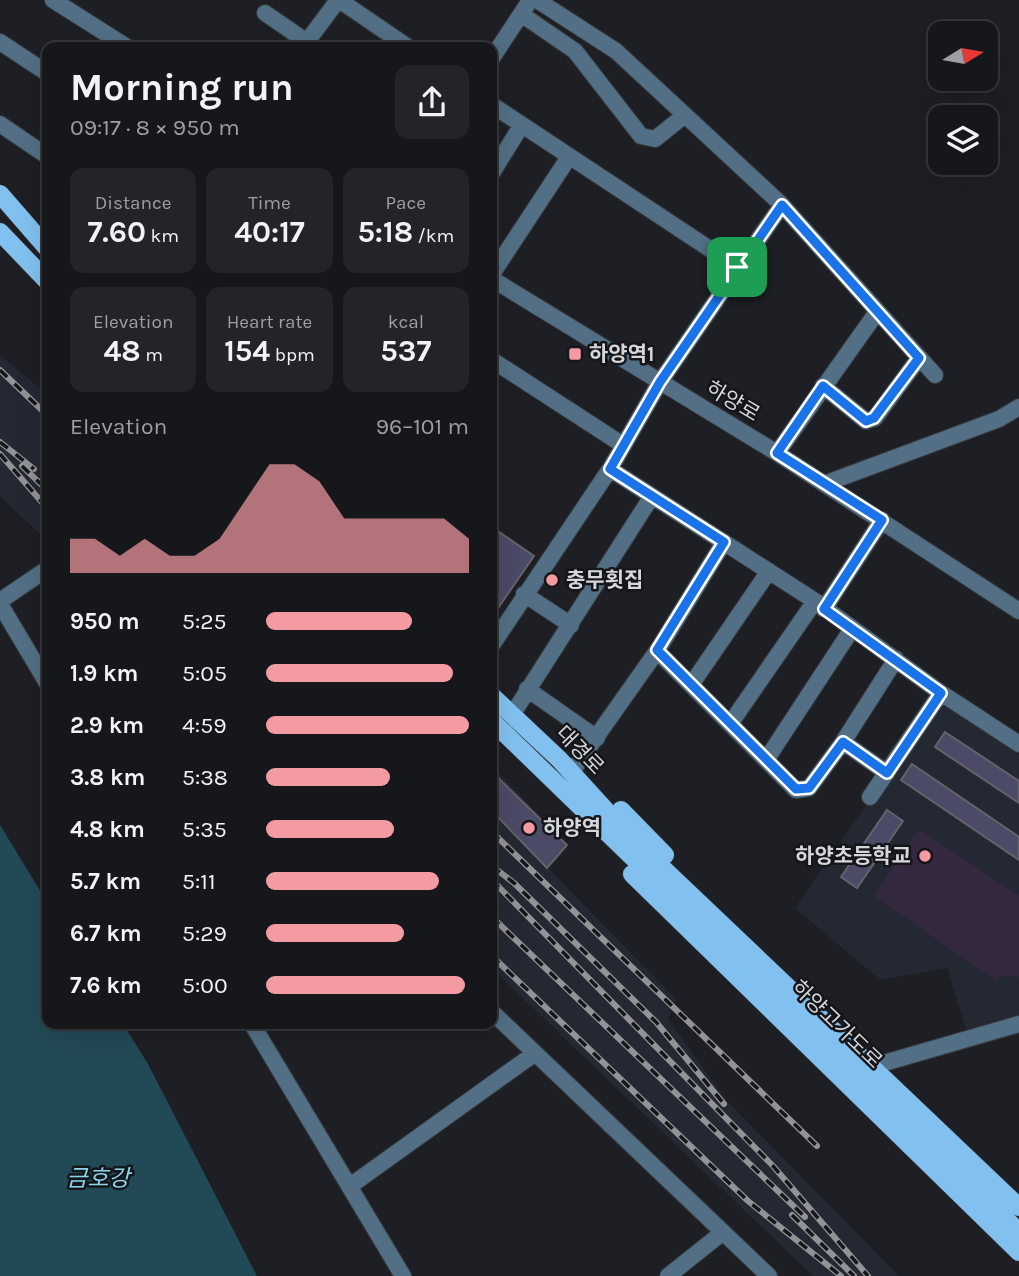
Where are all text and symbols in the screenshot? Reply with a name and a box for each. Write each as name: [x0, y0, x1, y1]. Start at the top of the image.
north arrow: [928, 21, 998, 91]
map controls: [928, 21, 998, 175]
text: Morning run: [70, 65, 294, 110]
button: share: [395, 65, 469, 139]
button: layers: [928, 105, 998, 175]
text: 09:17 · 8 × 950 m: [70, 114, 240, 141]
text: Distance: [95, 192, 172, 214]
text: Time: [248, 192, 291, 214]
text: Pace: [386, 192, 426, 214]
text: 7.60: [87, 214, 146, 250]
text: 40:17: [234, 214, 305, 250]
text: 5:18: [357, 214, 413, 250]
text: km: [146, 225, 179, 247]
text: /km: [413, 225, 454, 247]
pin: [707, 237, 767, 297]
icon: arrive: [718, 248, 756, 286]
text: Elevation: [93, 311, 173, 333]
text: Heart rate: [227, 311, 312, 333]
text: kcal: [388, 311, 424, 333]
text: 48: [103, 333, 141, 369]
text: 154: [224, 333, 270, 369]
text: 537: [380, 333, 431, 369]
place label: 하양역1: [589, 342, 654, 366]
text: m: [141, 344, 163, 366]
text: bpm: [270, 344, 315, 366]
marker: 하양역1: [567, 346, 583, 362]
street label: 하양로: [702, 376, 764, 426]
text: Elevation: [70, 413, 167, 440]
text: 96–101 m: [376, 413, 469, 440]
place label: 충무횟집: [566, 568, 643, 592]
marker: 충무횟집: [544, 572, 560, 588]
text: 950 m: [70, 608, 140, 635]
text: 5:25: [182, 608, 227, 635]
text: 1.9 km: [70, 660, 138, 687]
text: 5:05: [182, 660, 227, 687]
text: 2.9 km: [70, 712, 144, 739]
text: 4:59: [182, 712, 226, 739]
street label: 대경로: [551, 721, 609, 779]
text: 3.8 km: [70, 764, 145, 791]
text: 5:38: [182, 764, 228, 791]
text: 4.8 km: [70, 816, 145, 843]
text: 5:35: [182, 816, 227, 843]
place label: 하양역: [543, 816, 601, 840]
marker: 하양역: [521, 820, 537, 836]
place label: 하양초등학교: [795, 844, 911, 868]
marker: 하양초등학교: [917, 848, 933, 864]
text: 5.7 km: [70, 868, 141, 895]
text: 5:11: [182, 868, 216, 895]
text: 6.7 km: [70, 920, 142, 947]
text: 5:29: [182, 920, 227, 947]
text: 7.6 km: [70, 972, 142, 999]
text: 5:00: [182, 972, 228, 999]
street label: 하양고가도로: [787, 975, 887, 1073]
water label: 금호강: [66, 1165, 133, 1192]

